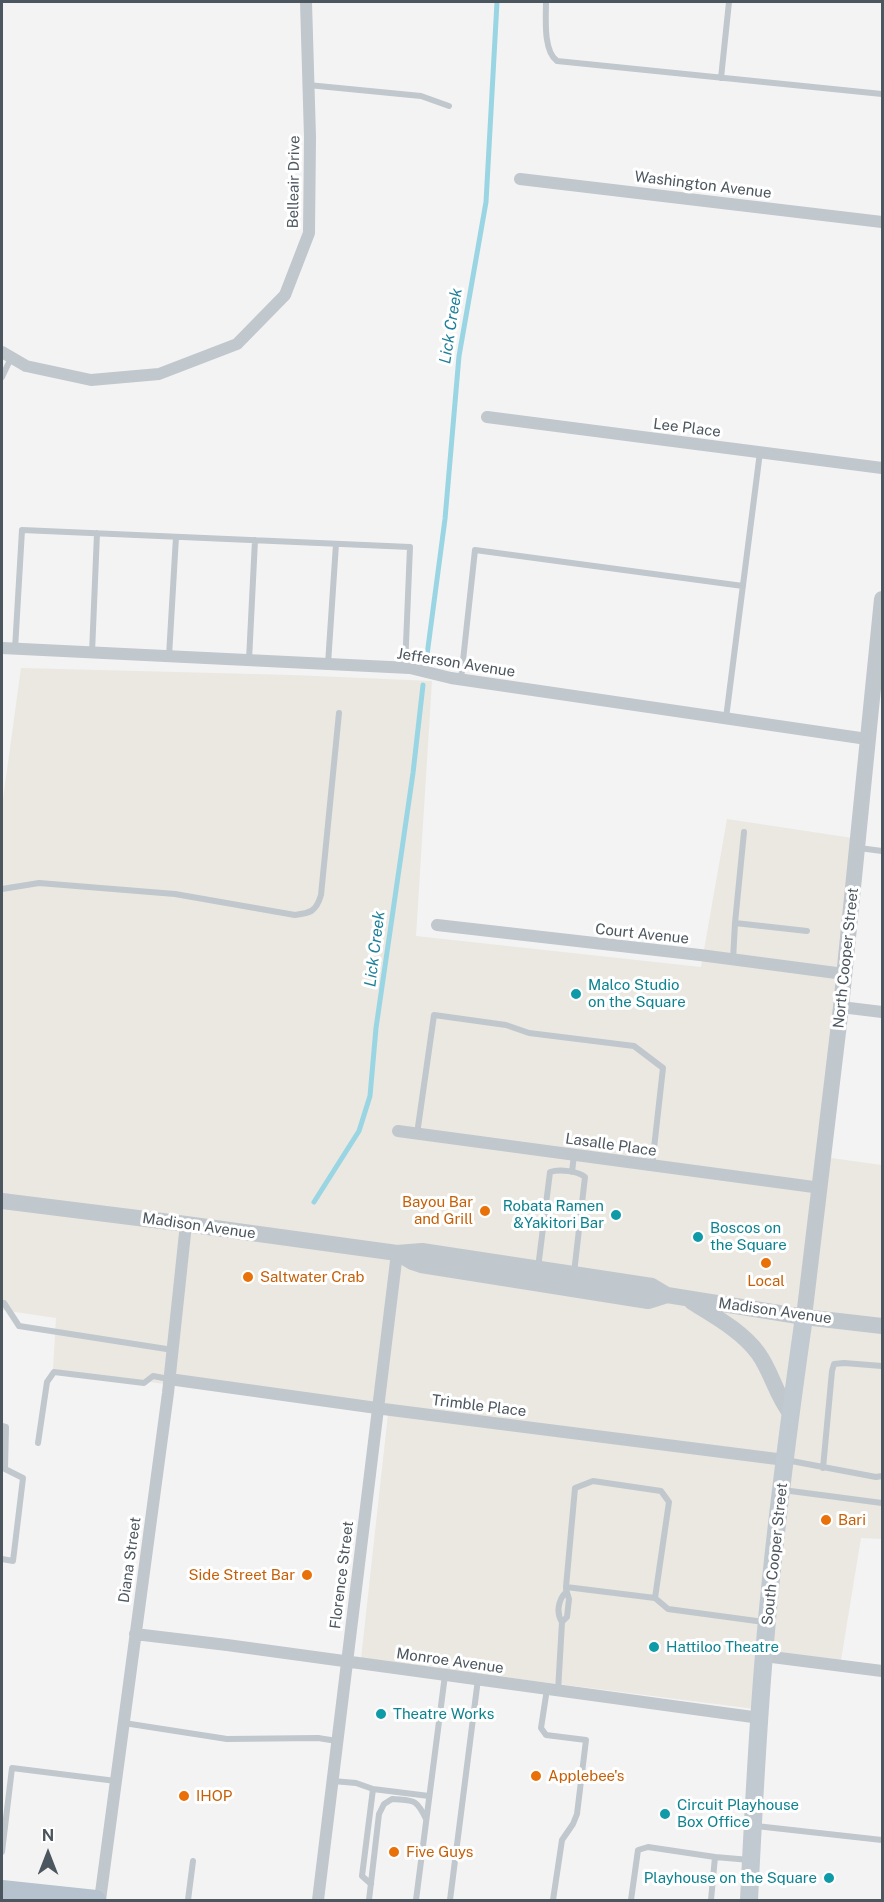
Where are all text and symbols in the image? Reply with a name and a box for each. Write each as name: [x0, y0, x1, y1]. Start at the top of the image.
street label: Belleair Drive: [284, 135, 304, 229]
street label: Washington Avenue: [633, 168, 773, 202]
water label: Lick Creek: [436, 287, 466, 365]
street label: Lee Place: [652, 415, 722, 441]
street label: Jefferson Avenue: [396, 645, 516, 681]
street label: North Cooper Street: [830, 887, 862, 1029]
water label: Lick Creek: [361, 910, 389, 988]
street label: Court Avenue: [594, 920, 690, 948]
place label: Malco Studio on the Square: [588, 976, 686, 1011]
marker: Malco Studio on the Square: [569, 987, 583, 1001]
street label: Lasalle Place: [564, 1130, 658, 1160]
place label: Bayou Bar and Grill: [402, 1193, 473, 1228]
place label: Robata Ramen &Yakitori Bar: [503, 1197, 604, 1232]
marker: Bayou Bar and Grill: [478, 1204, 492, 1218]
marker: Robata Ramen &Yakitori Bar: [609, 1208, 623, 1222]
street label: Madison Avenue: [141, 1209, 257, 1243]
place label: Boscos on the Square: [710, 1219, 787, 1254]
marker: Boscos on the Square: [691, 1230, 705, 1244]
marker: Local: [759, 1256, 773, 1270]
place label: Saltwater Crab: [260, 1268, 364, 1286]
marker: Saltwater Crab: [241, 1270, 255, 1284]
place label: Local: [747, 1272, 785, 1290]
street label: Madison Avenue: [717, 1294, 833, 1328]
street label: Trimble Place: [431, 1391, 527, 1421]
street label: South Cooper Street: [759, 1482, 791, 1626]
place label: Bari: [838, 1511, 866, 1529]
marker: Bari: [819, 1513, 833, 1527]
street label: Diana Street: [115, 1516, 145, 1604]
street label: Florence Street: [326, 1520, 358, 1630]
place label: Side Street Bar: [188, 1566, 295, 1584]
marker: Side Street Bar: [300, 1568, 314, 1582]
place label: Hattiloo Theatre: [666, 1638, 779, 1656]
marker: Hattiloo Theatre: [647, 1640, 661, 1654]
street label: Monroe Avenue: [395, 1645, 505, 1677]
place label: Theatre Works: [393, 1705, 494, 1723]
marker: Theatre Works: [374, 1707, 388, 1721]
place label: Applebee's: [548, 1767, 624, 1785]
marker: Applebee's: [529, 1769, 543, 1783]
place label: IHOP: [196, 1787, 232, 1805]
marker: IHOP: [177, 1789, 191, 1803]
place label: Circuit Playhouse Box Office: [677, 1796, 799, 1831]
marker: Circuit Playhouse Box Office: [658, 1807, 672, 1821]
north arrow: [18, 1824, 78, 1884]
text: N: [42, 1826, 54, 1845]
place label: Five Guys: [406, 1843, 473, 1861]
marker: Five Guys: [387, 1845, 401, 1859]
place label: Playhouse on the Square: [644, 1869, 817, 1887]
marker: Playhouse on the Square: [822, 1871, 836, 1885]

